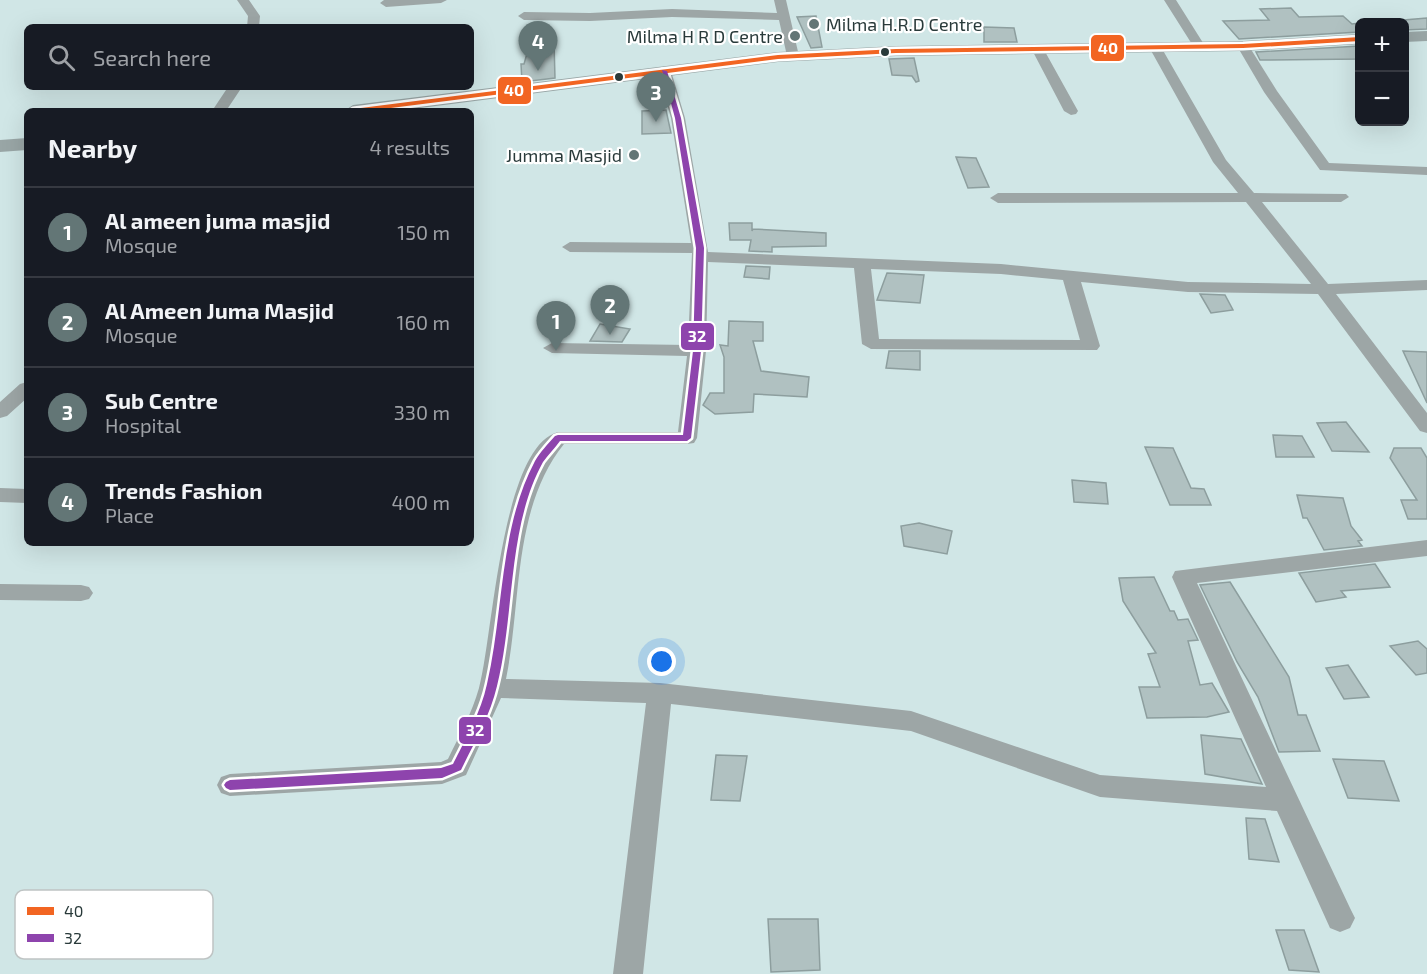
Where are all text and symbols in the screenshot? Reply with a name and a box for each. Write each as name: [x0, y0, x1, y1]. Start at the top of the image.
place label: Milma H.R.D Centre: [826, 13, 983, 35]
marker: Milma H.R.D Centre: [807, 17, 821, 31]
map controls: [1355, 18, 1409, 126]
button: +: [1355, 18, 1409, 72]
pin: 4: [518, 22, 558, 71]
search box: [24, 24, 474, 90]
place label: Milma H R D Centre: [627, 25, 783, 47]
marker: Milma H R D Centre: [788, 29, 802, 43]
line badge: 40: [1090, 34, 1125, 62]
text: 40: [1098, 38, 1118, 57]
icon: search: [45, 41, 78, 74]
text: Search here: [93, 44, 211, 70]
unlabelled marker: [879, 46, 891, 58]
unlabelled marker: [613, 71, 625, 83]
pin: 3: [636, 72, 676, 122]
button: −: [1355, 72, 1409, 126]
line badge: 40: [497, 76, 532, 105]
text: 40: [504, 80, 524, 99]
text: Nearby: [48, 132, 137, 163]
text: 4 results: [370, 135, 450, 159]
place label: Jumma Masjid: [506, 144, 622, 166]
marker: Jumma Masjid: [627, 148, 641, 162]
text: Al ameen juma masjid: [105, 207, 330, 233]
text: 1: [63, 220, 72, 244]
text: 150 m: [397, 220, 450, 244]
text: Mosque: [105, 233, 178, 257]
pin: 2: [590, 286, 630, 335]
text: Al Ameen Juma Masjid: [105, 297, 334, 323]
pin: 1: [536, 302, 576, 351]
text: 2: [62, 310, 73, 334]
text: 160 m: [397, 310, 450, 334]
line badge: 32: [680, 322, 715, 351]
text: Mosque: [105, 323, 178, 347]
text: 32: [688, 326, 706, 345]
text: Sub Centre: [105, 387, 218, 413]
text: 3: [62, 400, 73, 424]
text: 330 m: [394, 400, 450, 424]
text: Hospital: [105, 413, 181, 437]
text: Trends Fashion: [105, 477, 263, 503]
text: 4: [61, 490, 74, 514]
text: 400 m: [392, 490, 450, 514]
text: Place: [105, 503, 154, 527]
your location: [647, 647, 676, 676]
line badge: 32: [458, 716, 492, 745]
text: 32: [466, 720, 484, 739]
legend: [15, 890, 213, 959]
text: 40: [64, 901, 84, 920]
text: 32: [64, 928, 82, 947]

